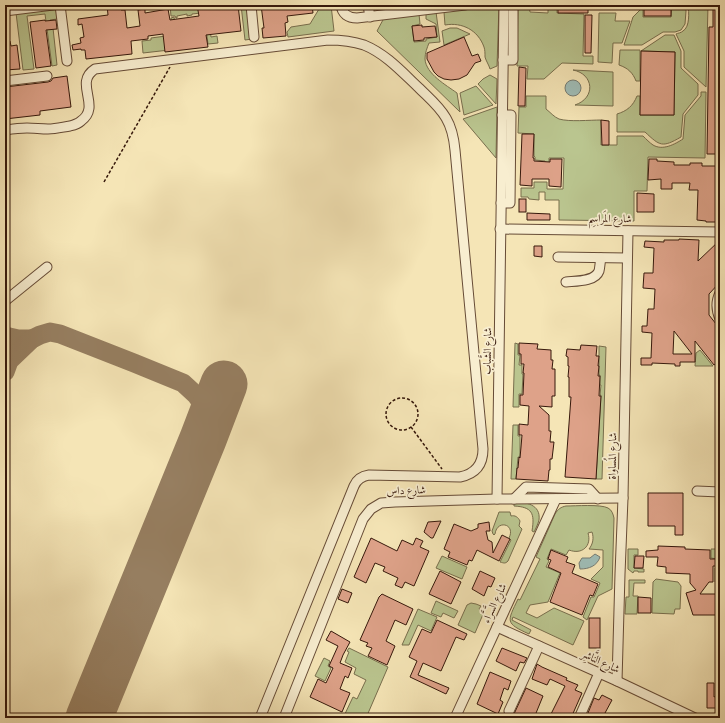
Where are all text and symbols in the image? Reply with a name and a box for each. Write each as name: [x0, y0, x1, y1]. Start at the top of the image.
street label: شارع المَراسِم: [588, 210, 632, 229]
street label: شارع الشَّباب: [477, 327, 497, 375]
street label: شارع المُساواة: [603, 432, 622, 480]
street label: شارع داس: [386, 482, 426, 501]
street label: شارع السَّرَّاء: [476, 580, 512, 626]
street label: شارع النَّاشِر: [577, 643, 623, 679]

